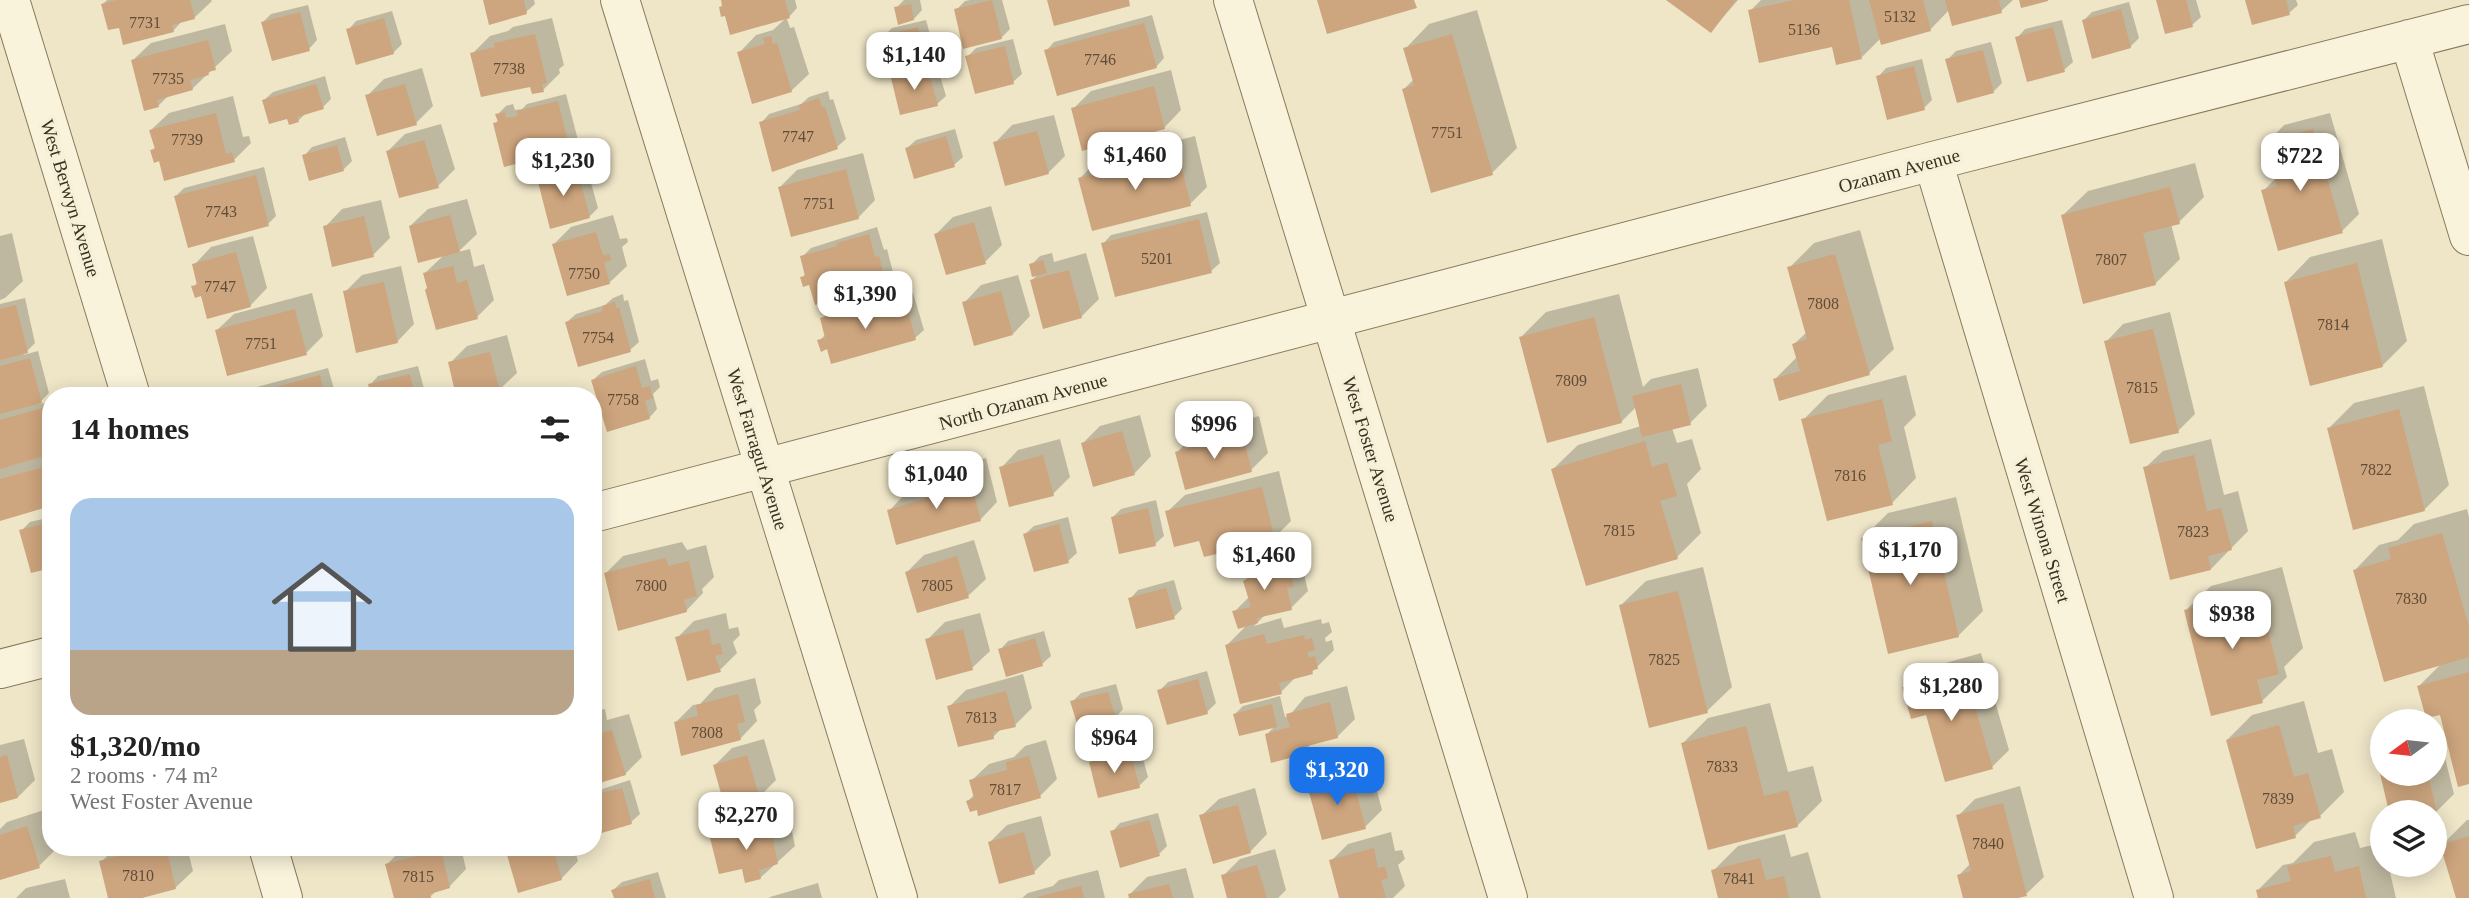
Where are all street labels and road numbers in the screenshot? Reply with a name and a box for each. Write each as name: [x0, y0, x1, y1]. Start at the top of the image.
street label: West Berwyn Avenue: [37, 117, 105, 280]
street label: Ozanam Avenue: [1836, 144, 1962, 197]
street label: West Farragut Avenue: [723, 366, 792, 533]
street label: North Ozanam Avenue: [936, 369, 1110, 434]
street label: West Foster Avenue: [1338, 374, 1403, 524]
street label: West Winona Street: [2010, 455, 2075, 606]

